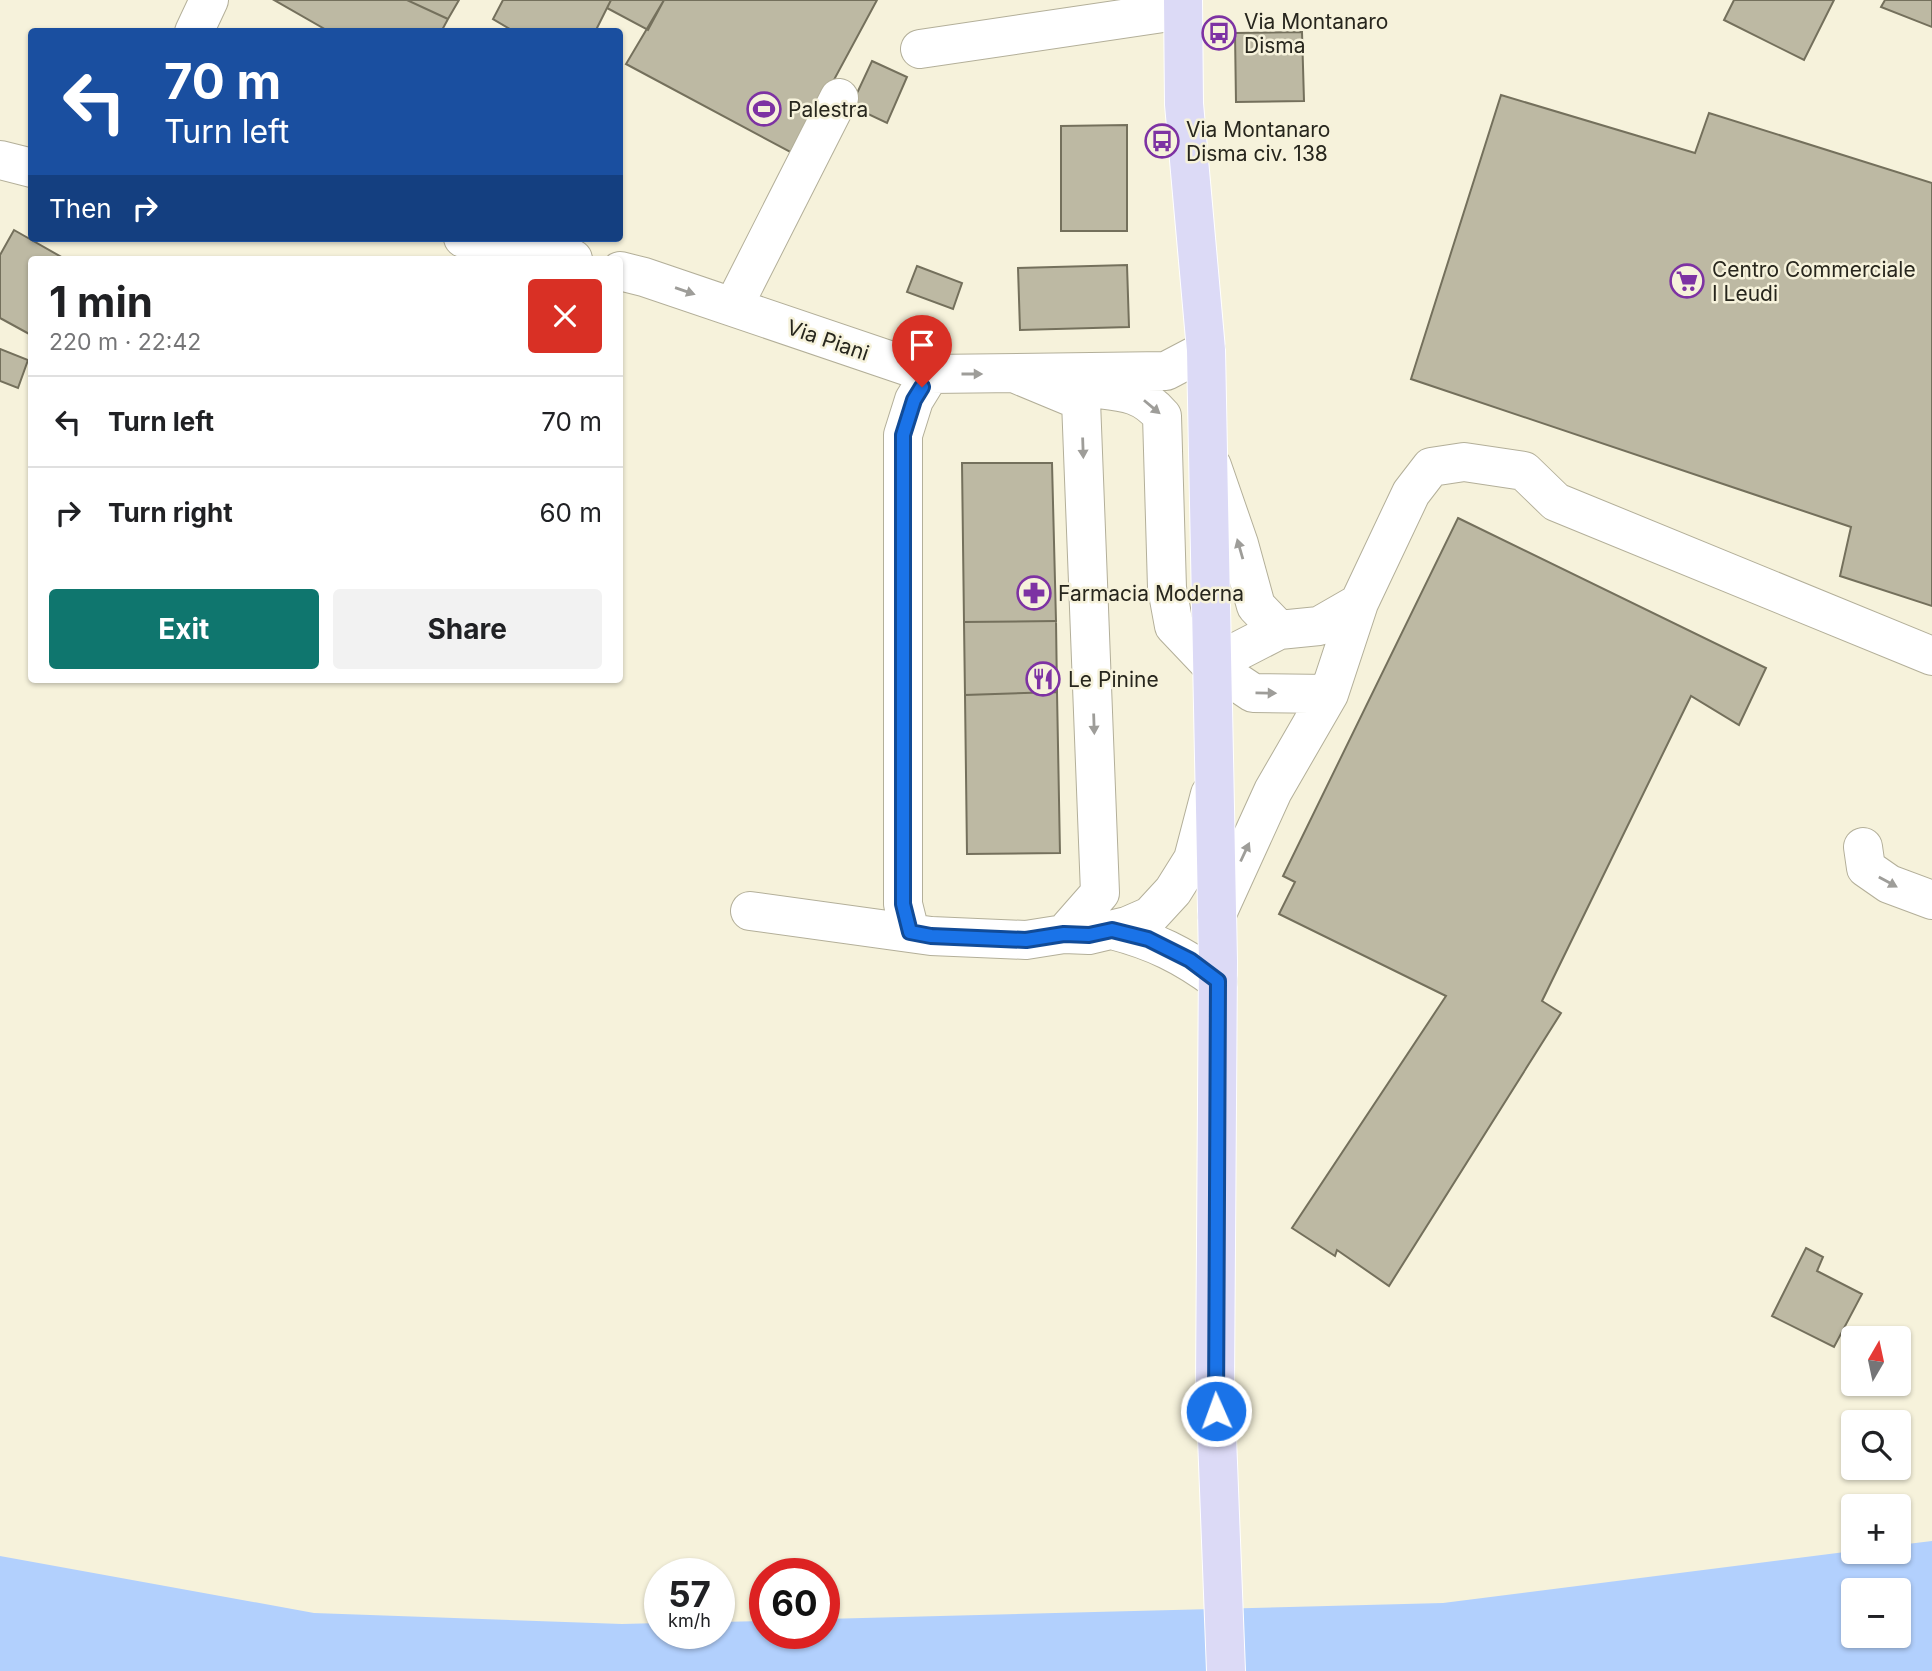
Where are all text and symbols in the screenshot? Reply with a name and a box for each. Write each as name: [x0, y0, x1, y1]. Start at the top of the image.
place label: Via Montanaro Disma: [1244, 9, 1388, 58]
bus stop icon: Via Montanaro Disma: [1200, 14, 1238, 52]
text: 70 m: [164, 52, 281, 111]
icon: left: [49, 56, 140, 147]
sports icon: Palestra: [745, 90, 783, 128]
place label: Palestra: [788, 97, 868, 122]
text: Turn left: [164, 112, 289, 151]
place label: Via Montanaro Disma civ. 138: [1186, 117, 1330, 166]
bus stop icon: Via Montanaro Disma civ. 138: [1143, 122, 1181, 160]
icon: right: [126, 189, 164, 227]
text: Then: [49, 193, 112, 224]
place label: Centro Commerciale I Leudi: [1712, 257, 1916, 306]
supermarket icon: Centro Commerciale I Leudi: [1668, 262, 1706, 300]
text: 1 min: [49, 276, 153, 327]
button: close: [528, 279, 602, 353]
one-way arrow: [674, 286, 695, 297]
street label: Via Piani: [784, 314, 872, 366]
pin: [892, 315, 952, 387]
icon: arrive: [903, 326, 941, 364]
text: 220 m · 22:42: [49, 328, 201, 356]
one-way arrow: [961, 368, 983, 380]
one-way arrow: [1143, 399, 1161, 414]
icon: left: [49, 403, 87, 441]
text: Turn left: [108, 406, 214, 437]
text: 70 m: [541, 406, 602, 437]
one-way arrow: [1077, 437, 1088, 459]
icon: right: [49, 494, 87, 532]
text: Turn right: [108, 497, 233, 528]
text: 60 m: [539, 497, 602, 528]
one-way arrow: [1234, 538, 1244, 559]
pharmacy icon: Farmacia Moderna: [1015, 574, 1053, 612]
place label: Farmacia Moderna: [1058, 581, 1244, 606]
button: Exit: [49, 589, 319, 669]
button: Share: [333, 589, 602, 669]
restaurant icon: Le Pinine: [1024, 660, 1062, 698]
place label: Le Pinine: [1068, 667, 1159, 692]
one-way arrow: [1255, 687, 1277, 699]
one-way arrow: [1088, 713, 1099, 735]
one-way arrow: [1239, 842, 1251, 862]
one-way arrow: [1878, 876, 1898, 888]
north arrow: [1841, 1326, 1911, 1396]
map controls: [1841, 1326, 1911, 1648]
position arrow: [1179, 1374, 1253, 1448]
button: search: [1841, 1410, 1911, 1480]
button: +: [1841, 1494, 1911, 1564]
speed limit sign: 60: [749, 1558, 840, 1649]
text: 57: [668, 1573, 711, 1615]
button: −: [1841, 1578, 1911, 1648]
text: km/h: [668, 1610, 711, 1631]

